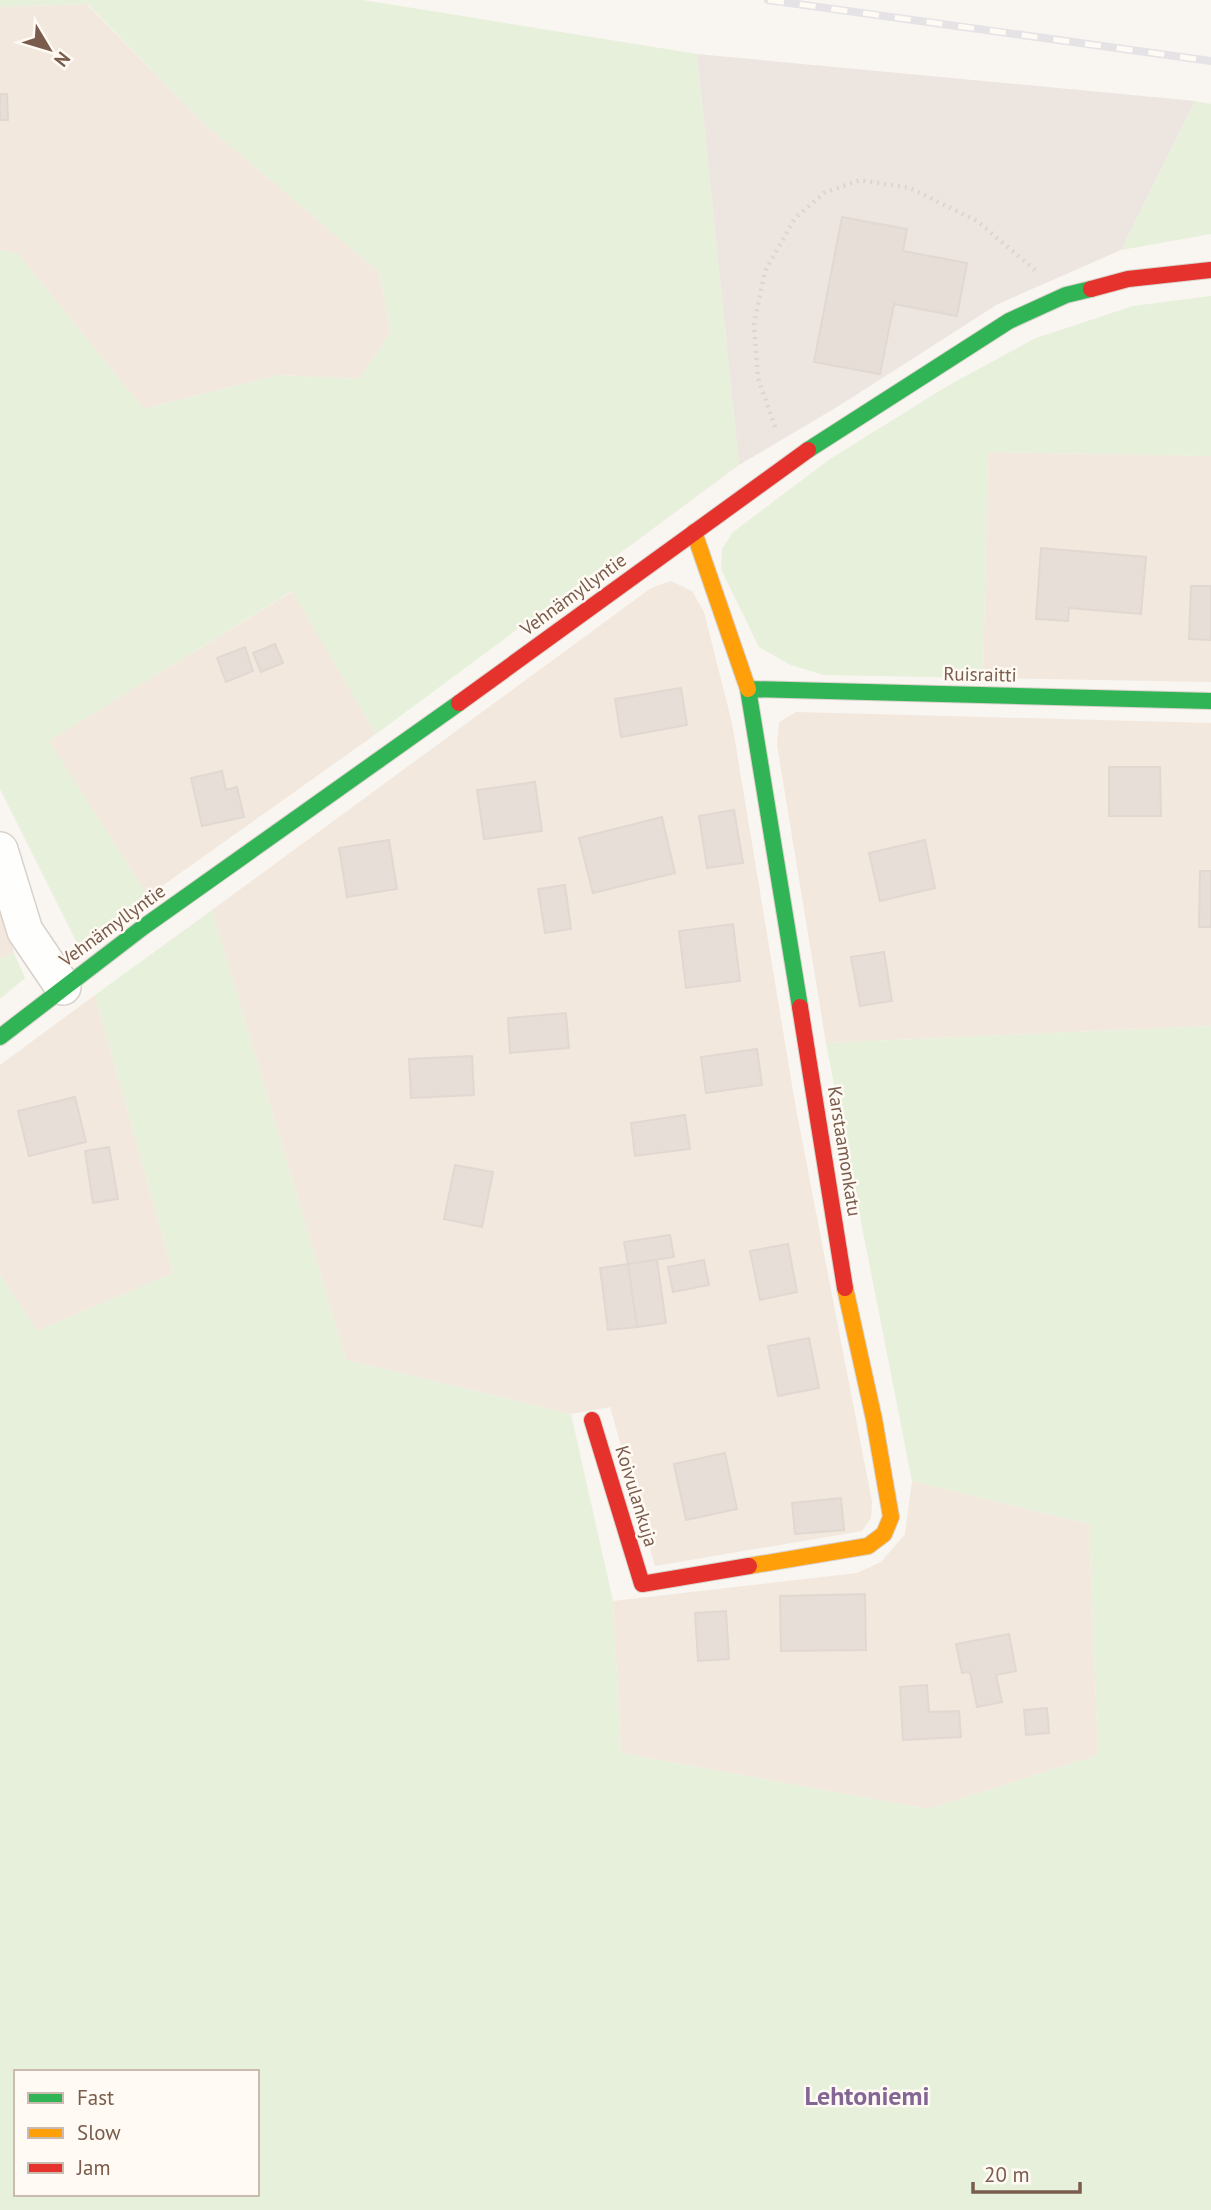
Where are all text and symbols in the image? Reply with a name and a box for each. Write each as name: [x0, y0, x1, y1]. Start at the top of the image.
north arrow: [14, 14, 84, 84]
text: N: [49, 47, 76, 72]
street label: Vehnämyllyntie: [514, 547, 631, 641]
street label: Ruisraitti: [943, 661, 1017, 687]
street label: Vehnämyllyntie: [53, 878, 170, 972]
street label: Karstaamonkatu: [823, 1084, 867, 1218]
street label: Koivulankuja: [610, 1442, 664, 1550]
legend: [14, 2070, 259, 2196]
district label: Lehtoniemi: [804, 2079, 930, 2112]
text: Fast: [77, 2084, 114, 2111]
text: Slow: [77, 2119, 121, 2146]
scale bar: [973, 2150, 1080, 2194]
text: Jam: [76, 2154, 111, 2181]
text: 20 m: [984, 2161, 1030, 2188]

